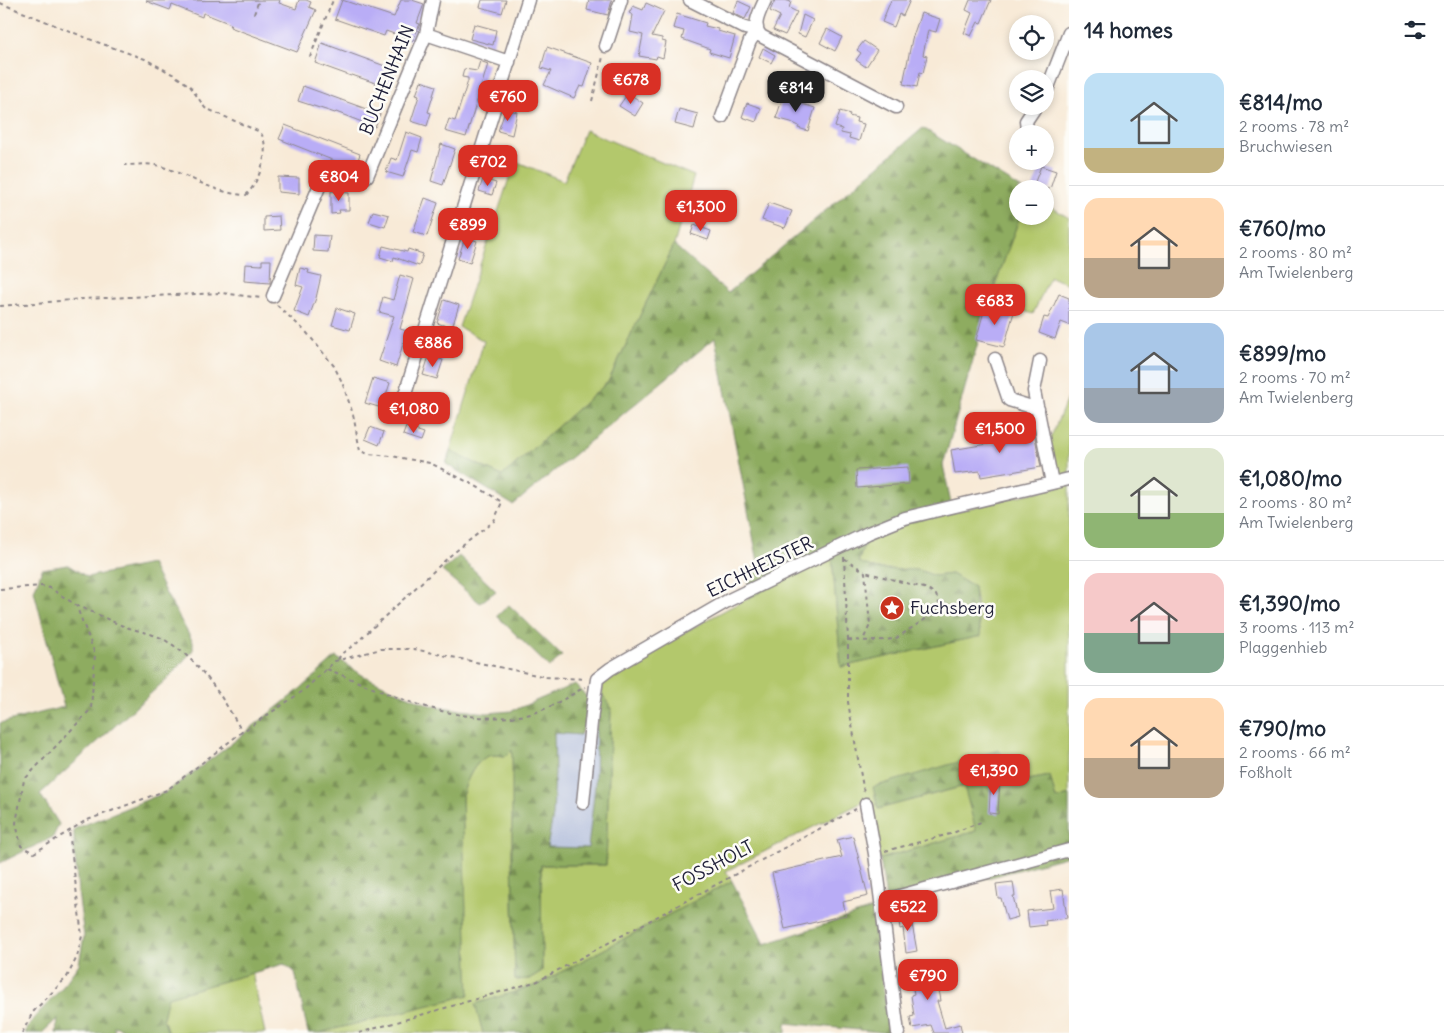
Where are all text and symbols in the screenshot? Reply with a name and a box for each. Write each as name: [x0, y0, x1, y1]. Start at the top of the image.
map controls: [1009, 15, 1054, 225]
button: locate: [1009, 15, 1054, 60]
icon: filters: [1401, 16, 1429, 44]
text: 14 homes: [1084, 17, 1173, 44]
street label: BUCHENHAIN: [354, 22, 419, 138]
pin: €678: [601, 62, 661, 105]
text: €678: [613, 69, 649, 89]
pin: €814: [766, 70, 826, 113]
button: layers: [1009, 70, 1054, 115]
text: €814: [778, 77, 814, 97]
pin: €760: [478, 80, 538, 122]
text: €760: [489, 86, 527, 106]
text: €814/mo: [1239, 89, 1323, 116]
icon: home: [1124, 93, 1184, 153]
text: 2 rooms · 78 m²: [1239, 116, 1349, 136]
button: +: [1009, 125, 1054, 170]
text: Bruchwiesen: [1239, 136, 1333, 156]
pin: €702: [458, 144, 518, 187]
text: €702: [469, 151, 507, 171]
pin: €804: [309, 160, 369, 202]
text: €804: [319, 166, 359, 186]
button: −: [1009, 180, 1054, 225]
pin: €1,300: [660, 190, 742, 232]
text: €1,300: [676, 196, 726, 216]
pin: €899: [438, 208, 498, 250]
text: €899: [449, 214, 487, 234]
text: €760/mo: [1239, 215, 1326, 242]
icon: home: [1124, 218, 1184, 278]
text: 2 rooms · 80 m²: [1239, 242, 1352, 262]
text: Am Twielenberg: [1239, 262, 1353, 282]
pin: €683: [965, 284, 1025, 326]
text: €683: [976, 290, 1014, 310]
pin: €886: [403, 326, 463, 368]
text: €886: [414, 332, 452, 352]
text: €899/mo: [1239, 340, 1326, 367]
icon: home: [1124, 343, 1184, 403]
text: 2 rooms · 70 m²: [1239, 367, 1351, 387]
text: Am Twielenberg: [1239, 387, 1353, 407]
pin: €1,080: [373, 392, 455, 434]
text: €1,080: [389, 398, 439, 418]
pin: €1,500: [959, 412, 1041, 454]
text: €1,500: [975, 418, 1025, 438]
text: €1,080/mo: [1239, 465, 1342, 492]
icon: home: [1124, 468, 1184, 528]
text: 2 rooms · 80 m²: [1239, 492, 1352, 512]
text: Am Twielenberg: [1239, 512, 1353, 532]
street label: EICHHEISTER: [703, 531, 817, 602]
text: €1,390/mo: [1239, 590, 1340, 617]
icon: home: [1124, 593, 1184, 653]
place icon: Fuchsberg: [879, 595, 905, 621]
place label: Fuchsberg: [910, 596, 995, 619]
text: 3 rooms · 113 m²: [1239, 617, 1354, 637]
text: Plaggenhieb: [1239, 637, 1327, 657]
text: €790/mo: [1239, 715, 1326, 742]
icon: home: [1124, 718, 1184, 778]
text: 2 rooms · 66 m²: [1239, 742, 1351, 762]
pin: €1,390: [953, 754, 1035, 796]
text: €1,390: [970, 760, 1018, 780]
text: Foßholt: [1239, 762, 1292, 782]
street label: FOSSHOLT: [668, 835, 757, 896]
pin: €522: [878, 890, 938, 932]
text: €522: [889, 896, 927, 916]
pin: €790: [898, 958, 958, 1001]
text: €790: [909, 965, 947, 985]

